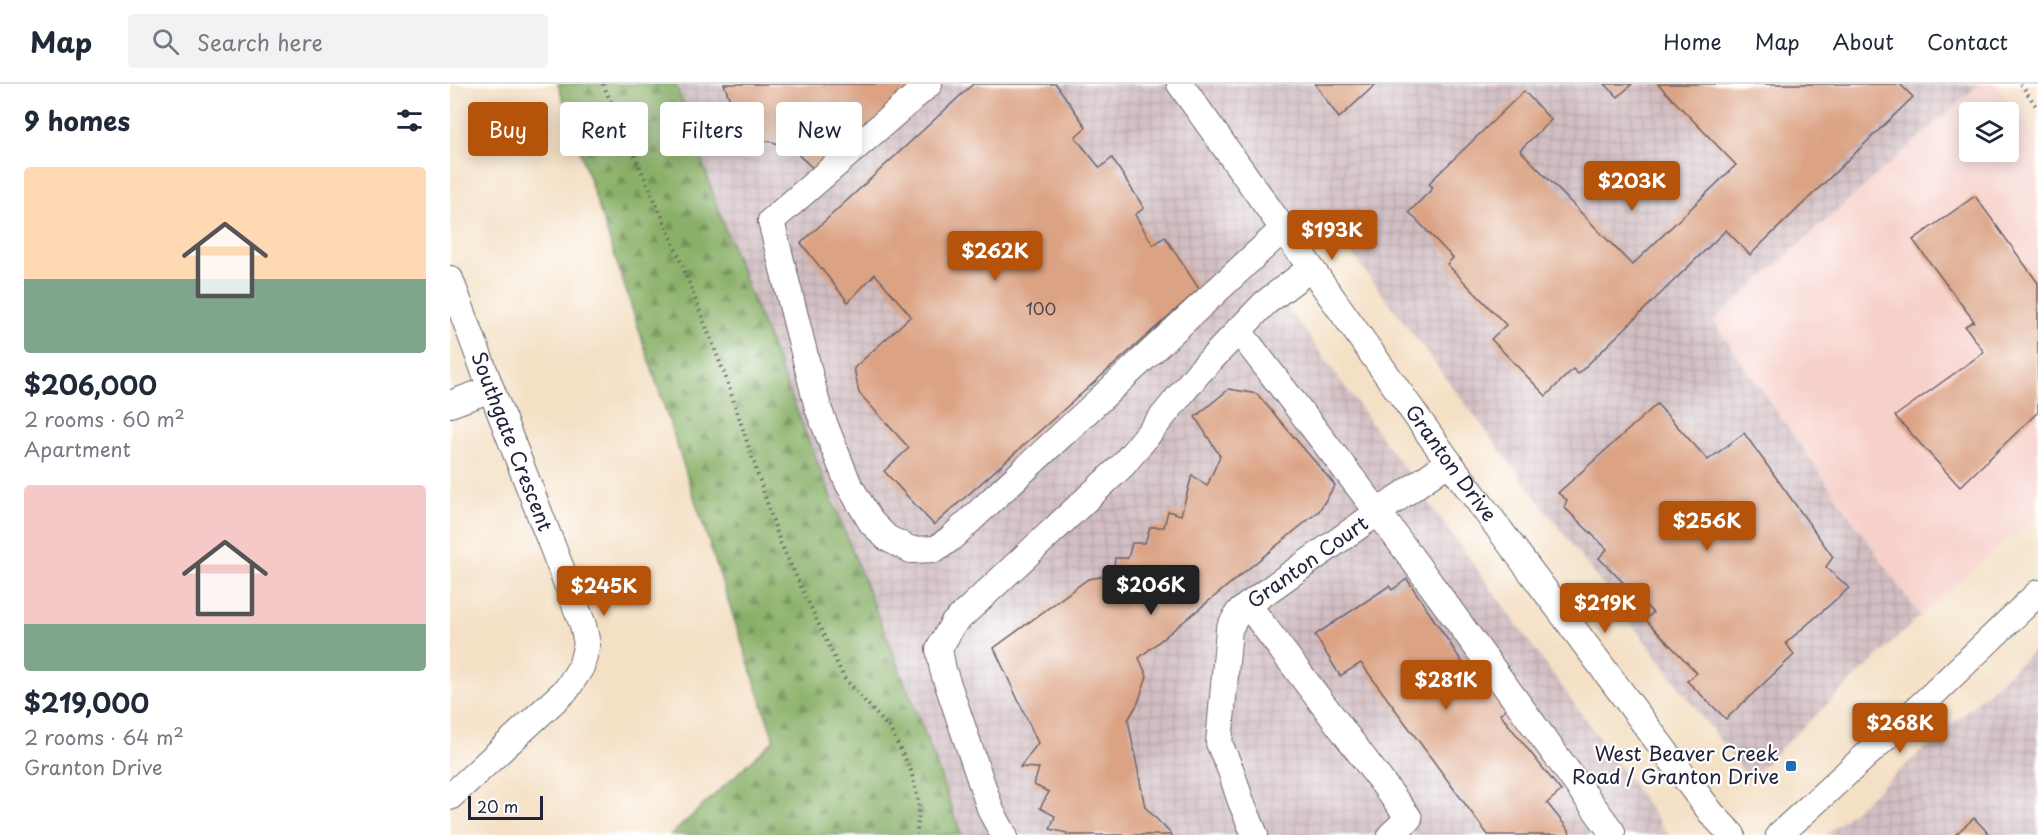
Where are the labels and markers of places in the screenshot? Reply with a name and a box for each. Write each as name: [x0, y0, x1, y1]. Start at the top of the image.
pin: $203K: [1590, 161, 1674, 212]
pin: $193K: [1290, 210, 1374, 261]
pin: $262K: [953, 231, 1037, 282]
pin: $256K: [1665, 501, 1749, 552]
pin: $206K: [1109, 565, 1193, 616]
pin: $245K: [562, 566, 646, 617]
pin: $219K: [1563, 583, 1647, 634]
pin: $281K: [1404, 660, 1488, 711]
pin: $268K: [1858, 703, 1942, 754]
place label: West Beaver Creek Road / Granton Drive: [1572, 738, 1779, 791]
marker: West Beaver Creek Road / Granton Drive: [1784, 759, 1798, 773]

